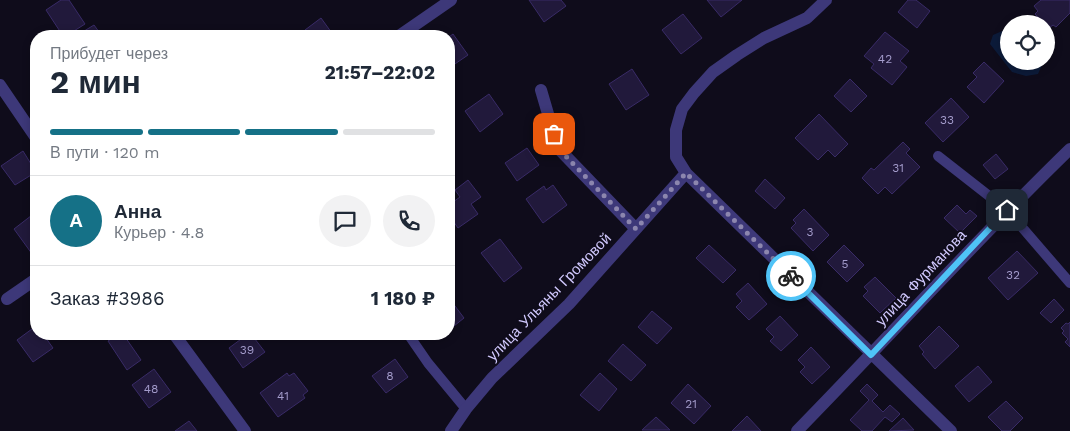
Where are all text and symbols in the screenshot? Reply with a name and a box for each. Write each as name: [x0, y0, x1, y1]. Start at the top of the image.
map controls: [1000, 15, 1055, 70]
button: locate: [1000, 15, 1055, 70]
text: Прибудет через: [50, 44, 168, 63]
house number: 42: [878, 52, 892, 66]
text: 21:57–22:02: [325, 61, 435, 84]
text: 2 мин: [50, 63, 141, 101]
pin: [533, 113, 575, 155]
house number: 33: [940, 113, 954, 127]
icon: bag: [540, 120, 568, 148]
text: В пути · 120 m: [50, 143, 160, 162]
house number: 31: [892, 161, 904, 175]
pin: [986, 189, 1028, 231]
button: chat: [319, 195, 371, 247]
button: phone: [383, 195, 435, 247]
icon: home: [993, 196, 1021, 224]
text: Анна: [114, 200, 161, 223]
text: А: [69, 209, 83, 232]
text: Курьер · 4.8: [114, 223, 204, 242]
house number: 3: [807, 225, 814, 239]
street label: улица Фурманова: [872, 226, 971, 330]
street label: улица Ульяны Громовой: [483, 229, 615, 365]
courier: [766, 251, 816, 301]
house number: 5: [842, 257, 849, 271]
icon: bike: [777, 262, 805, 290]
house number: 32: [1006, 268, 1020, 282]
text: Заказ #3986: [50, 287, 165, 310]
text: 1 180 ₽: [371, 287, 435, 310]
house number: 39: [240, 343, 254, 357]
house number: 8: [386, 369, 394, 383]
house number: 48: [144, 382, 158, 396]
house number: 41: [277, 389, 289, 403]
house number: 21: [685, 397, 697, 411]

